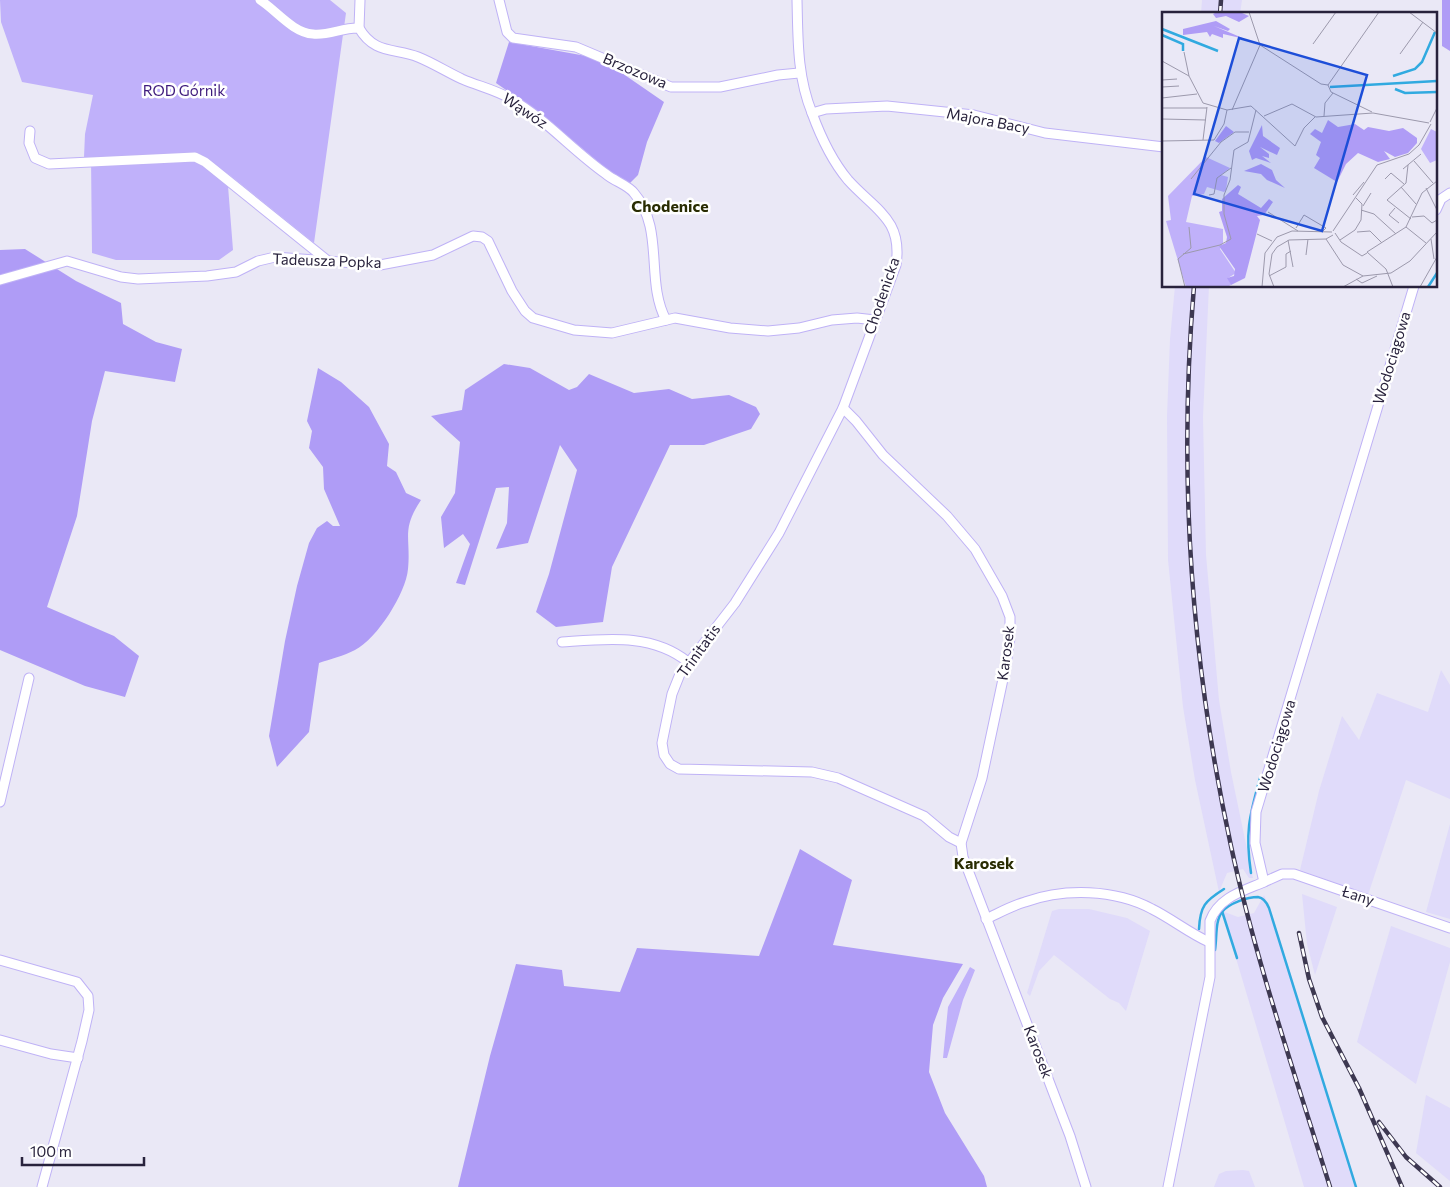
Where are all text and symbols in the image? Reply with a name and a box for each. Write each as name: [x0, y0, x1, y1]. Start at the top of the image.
inset map: [1162, 12, 1438, 288]
street label: Brzozowa: [601, 49, 670, 92]
park label: ROD Górnik: [143, 81, 225, 99]
street label: Wąwóz: [500, 89, 551, 132]
street label: Majora Bacy: [945, 103, 1031, 137]
district label: Chodenice: [631, 196, 709, 215]
street label: Tadeusza Popka: [272, 249, 382, 271]
street label: Chodenicka: [859, 255, 903, 337]
street label: Wodociągowa: [1368, 309, 1414, 406]
street label: Trinitatis: [673, 620, 724, 681]
street label: Karosek: [993, 624, 1017, 681]
street label: Wodociągowa: [1253, 697, 1299, 794]
district label: Karosek: [954, 853, 1015, 872]
street label: Łany: [1339, 881, 1377, 909]
street label: Karosek: [1021, 1023, 1057, 1081]
scale bar: [22, 1134, 145, 1166]
text: 100 m: [30, 1142, 72, 1160]

